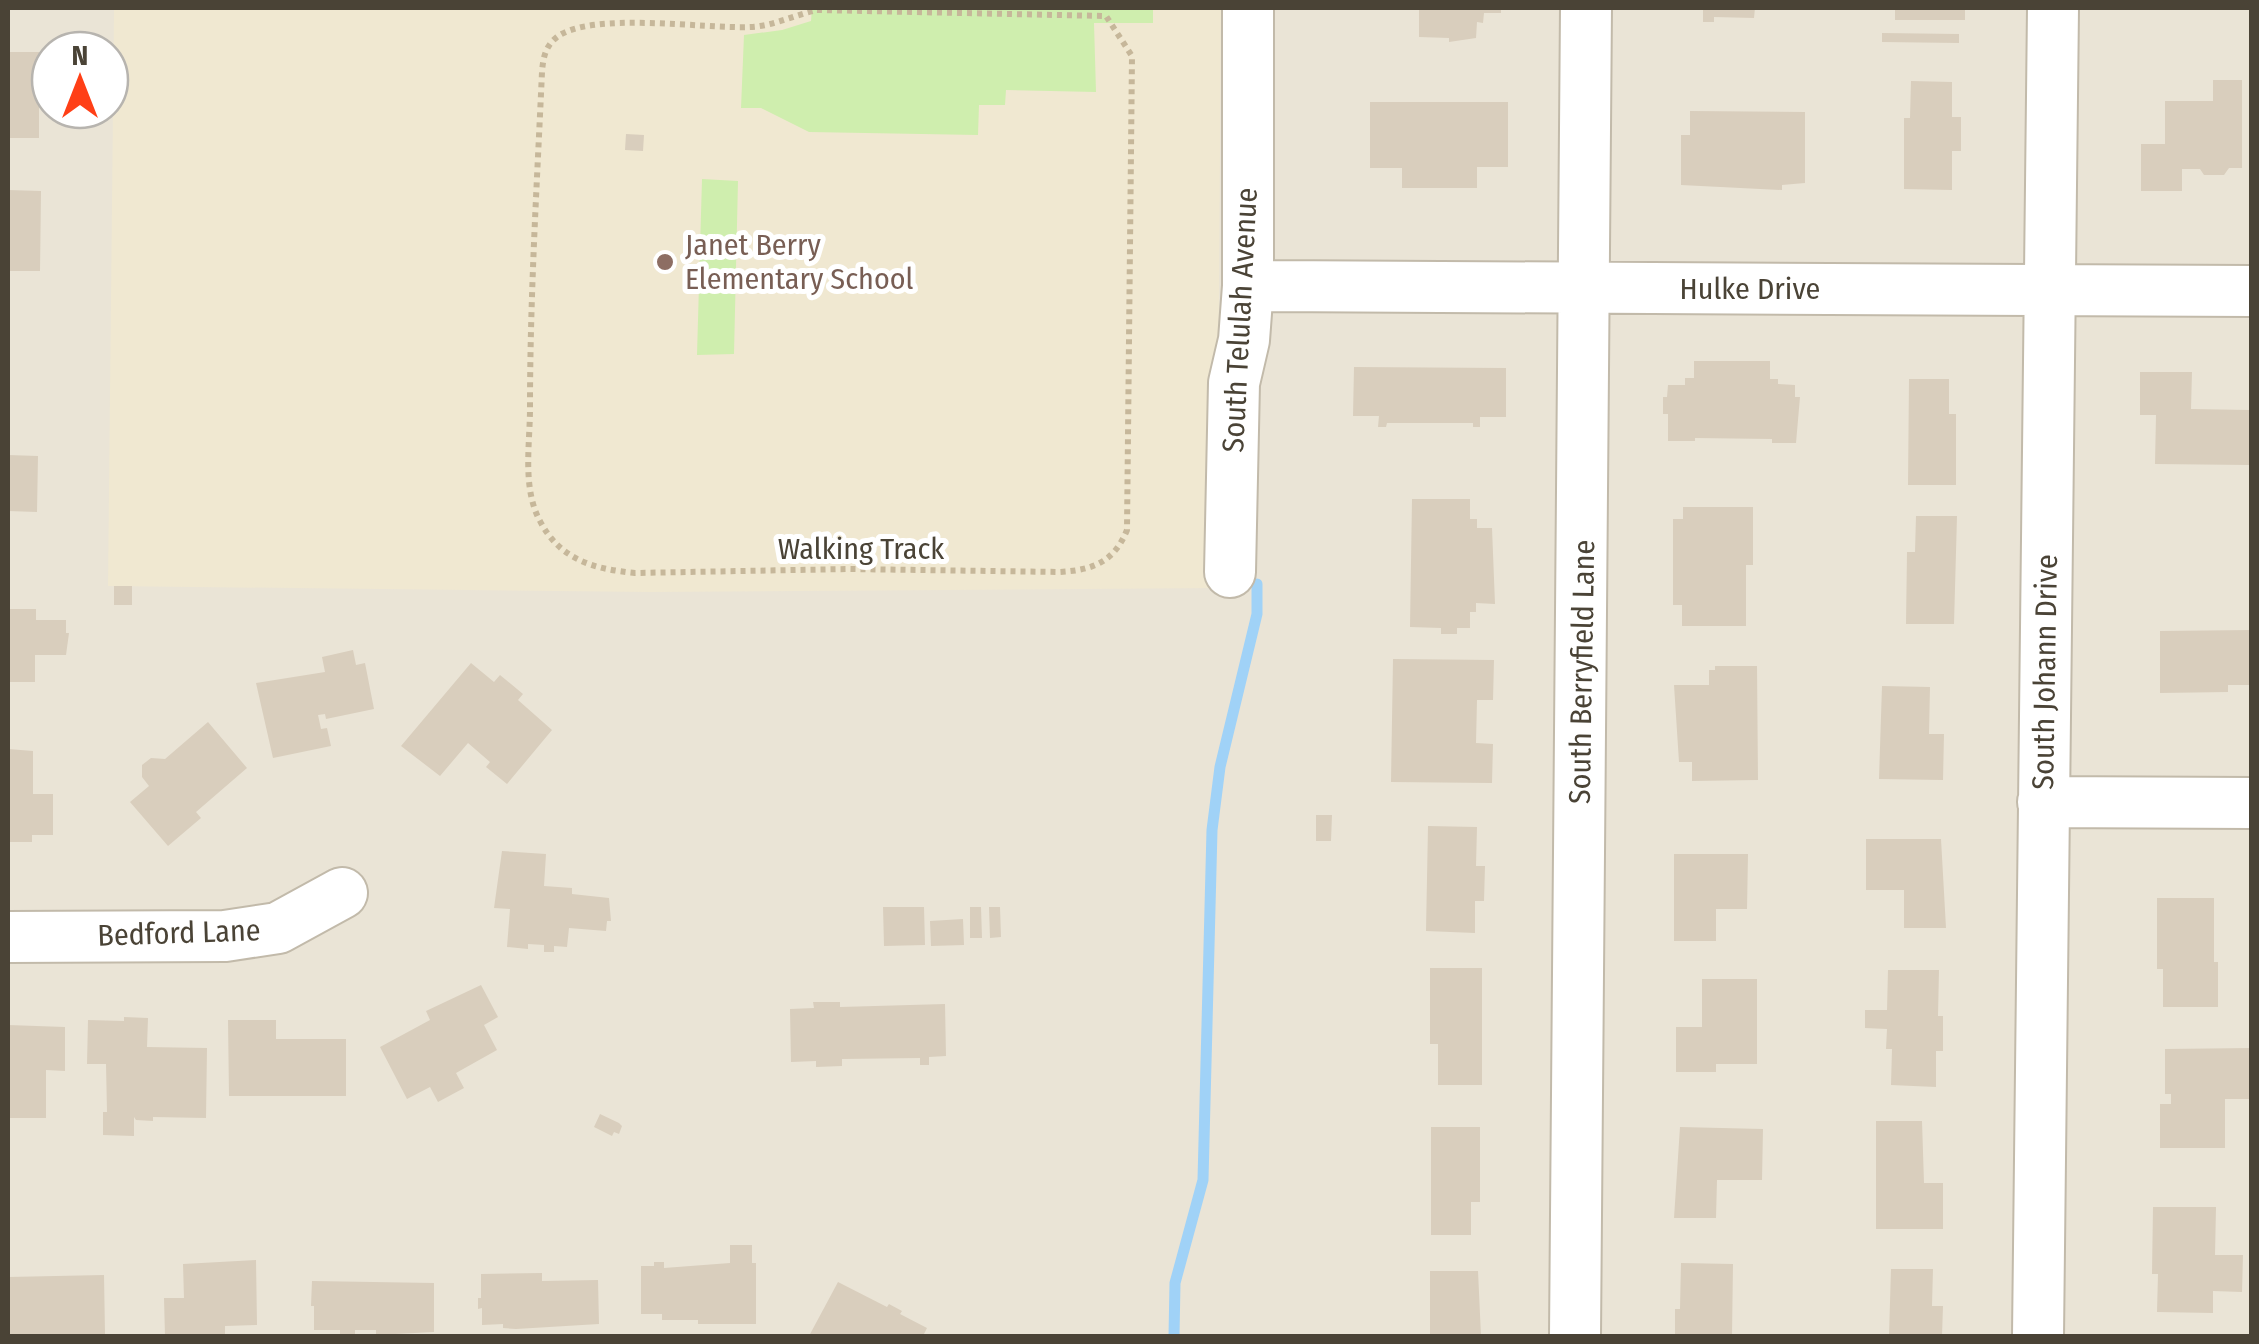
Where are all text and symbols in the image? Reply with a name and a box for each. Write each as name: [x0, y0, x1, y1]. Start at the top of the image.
north arrow: [30, 30, 130, 130]
text: N: [72, 39, 88, 72]
street label: South Telulah Avenue: [1215, 187, 1265, 453]
place label: Janet Berry Elementary School: [685, 227, 913, 297]
marker: Janet Berry Elementary School: [654, 251, 676, 273]
street label: Hulke Drive: [1680, 271, 1820, 307]
street label: Walking Track: [778, 531, 944, 567]
street label: South Berryfield Lane: [1562, 540, 1602, 804]
street label: South Johann Drive: [2025, 554, 2065, 790]
street label: Bedford Lane: [97, 912, 261, 954]

